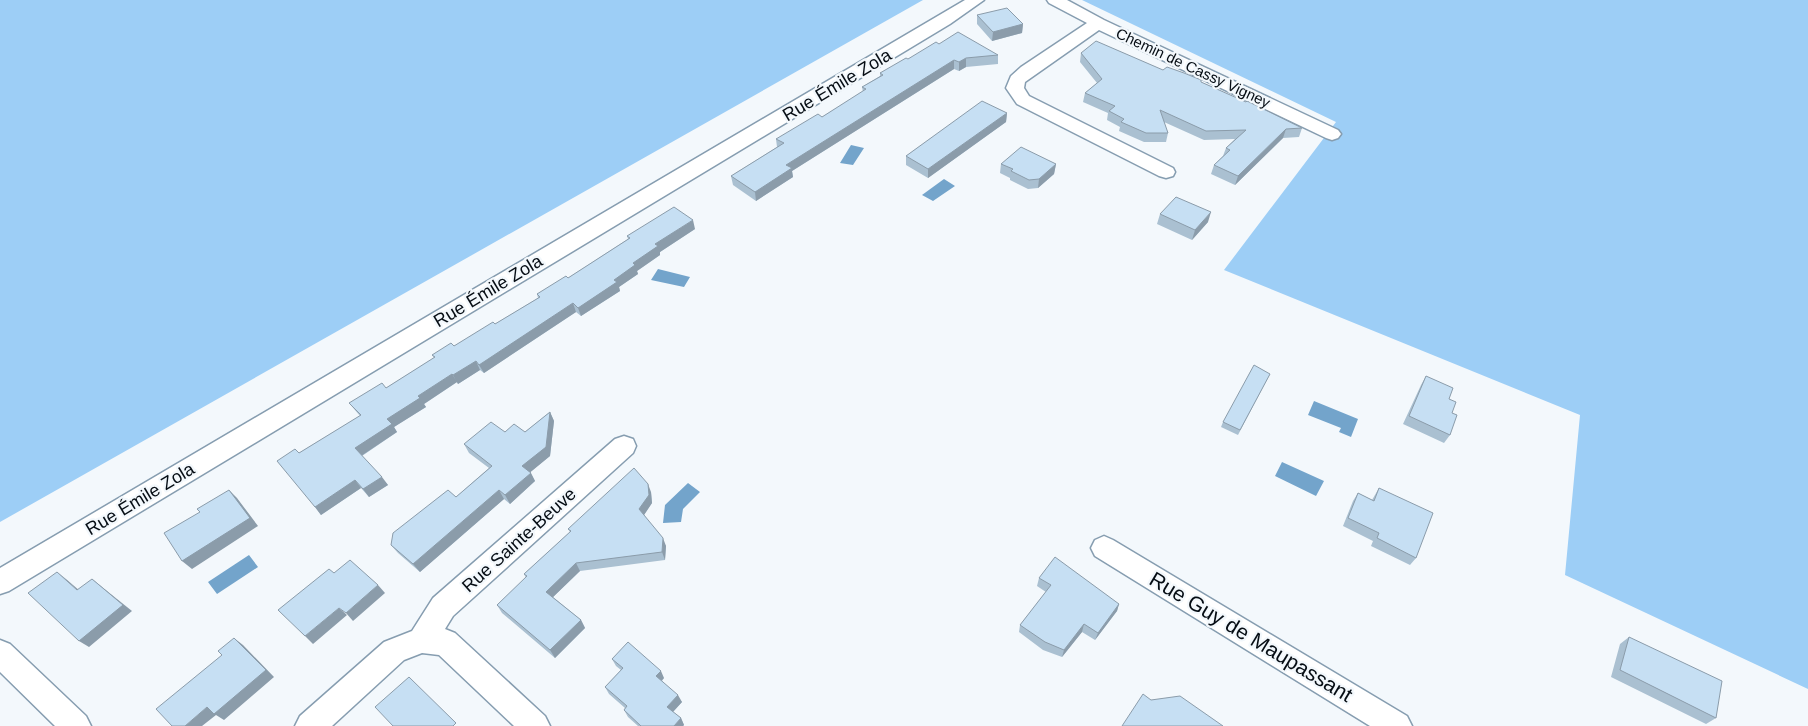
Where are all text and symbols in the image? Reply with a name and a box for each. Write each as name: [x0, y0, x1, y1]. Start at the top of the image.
street label: Chemin de Cassy Vigney: [1113, 24, 1273, 111]
street label: Rue Émile Zola: [779, 44, 896, 125]
street label: Rue Émile Zola: [430, 250, 547, 331]
street label: Rue Émile Zola: [82, 458, 199, 539]
street label: Rue Sainte-Beuve: [458, 484, 580, 596]
street label: Rue Guy de Maupassant: [1146, 567, 1357, 706]

